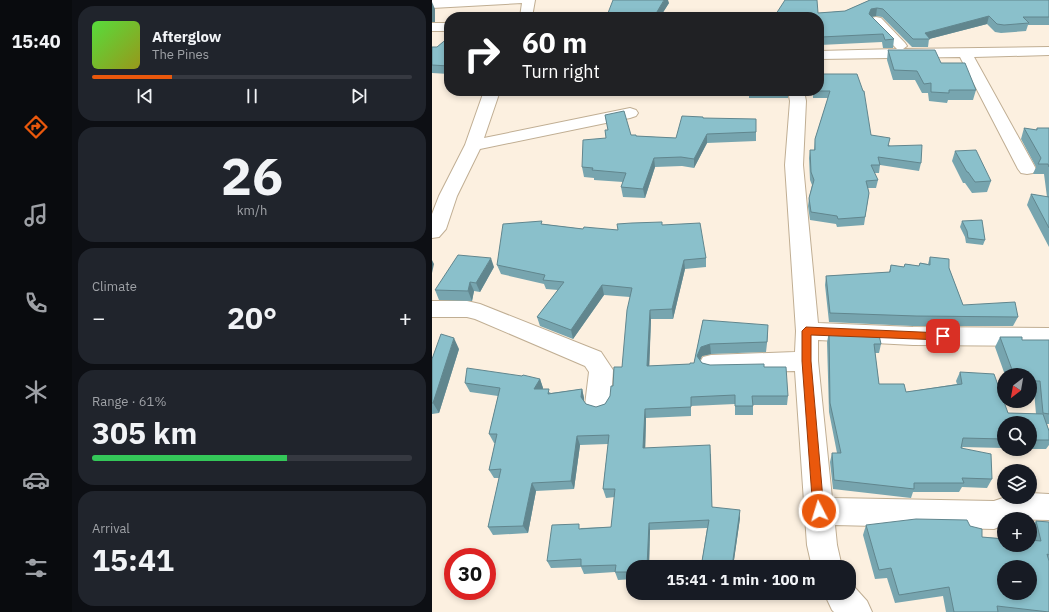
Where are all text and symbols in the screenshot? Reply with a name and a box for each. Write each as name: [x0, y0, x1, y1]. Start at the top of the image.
text: 60 m: [522, 24, 587, 61]
text: Afterglow: [152, 27, 221, 46]
icon: right: [456, 28, 508, 80]
text: 15:40: [11, 30, 61, 53]
text: The Pines: [152, 46, 209, 63]
text: Turn right: [522, 60, 600, 83]
icon: previous: [134, 85, 156, 107]
icon: pause: [241, 85, 263, 107]
icon: next: [348, 85, 370, 107]
icon: directions: [22, 113, 50, 141]
text: 26: [221, 142, 283, 209]
icon: music: [22, 201, 50, 229]
text: km/h: [237, 202, 267, 219]
text: Climate: [92, 278, 137, 295]
icon: phone: [22, 289, 50, 317]
text: 20°: [227, 298, 277, 337]
text: −: [92, 303, 105, 332]
text: +: [399, 303, 412, 332]
pin: [926, 319, 960, 353]
icon: arrive: [932, 325, 954, 347]
north arrow: [997, 368, 1037, 408]
map controls: [997, 368, 1037, 600]
icon: climate: [22, 378, 50, 406]
text: Range · 61%: [92, 393, 166, 410]
text: 305 km: [92, 413, 197, 452]
button: search: [997, 416, 1037, 456]
button: layers: [997, 464, 1037, 504]
icon: car: [22, 466, 50, 494]
position arrow: [798, 490, 840, 532]
button: +: [997, 512, 1037, 552]
text: Arrival: [92, 520, 130, 537]
text: 15:41: [92, 540, 174, 579]
speed limit sign: 30: [444, 548, 496, 600]
icon: filters: [22, 554, 50, 582]
button: −: [997, 560, 1037, 600]
text: 15:41 · 1 min · 100 m: [667, 570, 815, 589]

